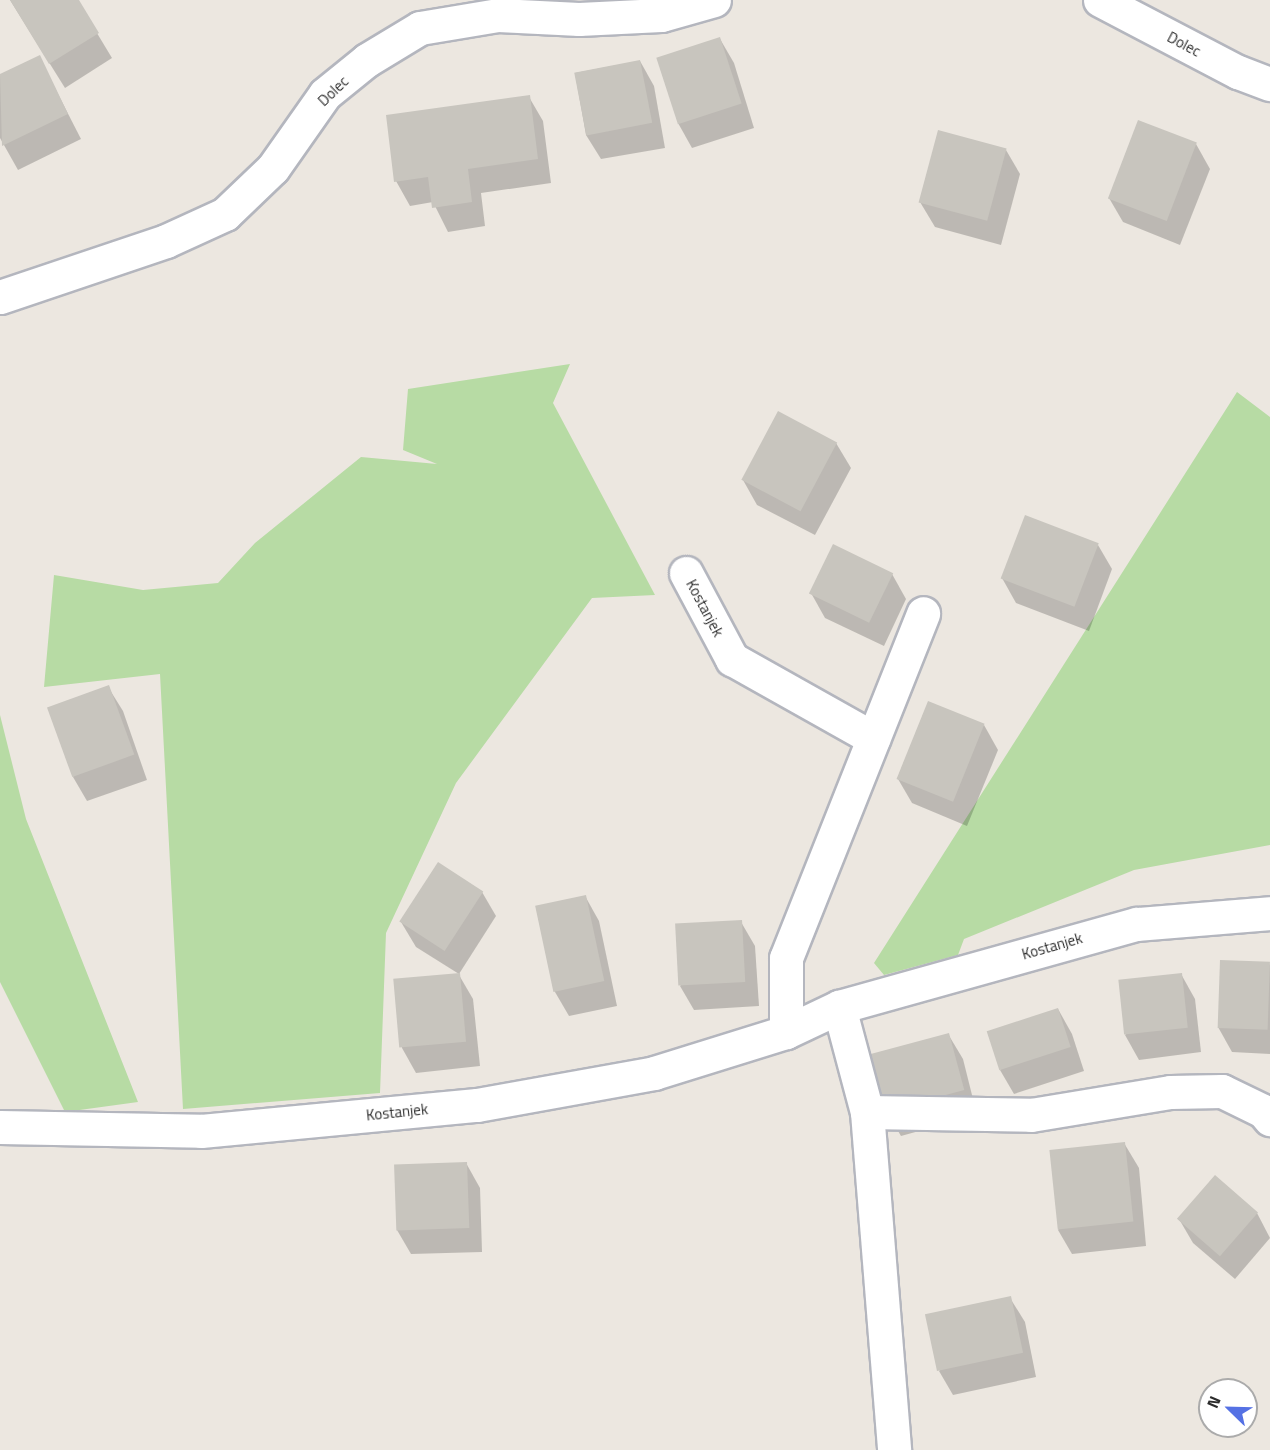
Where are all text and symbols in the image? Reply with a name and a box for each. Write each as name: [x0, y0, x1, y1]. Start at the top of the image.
street label: Dolec: [1164, 28, 1204, 60]
street label: Dolec: [314, 72, 352, 110]
street label: Kostanjek: [682, 576, 728, 640]
street label: Kostanjek: [1020, 929, 1084, 963]
street label: Kostanjek: [365, 1100, 429, 1124]
north arrow: [1198, 1378, 1258, 1438]
text: N: [1200, 1392, 1226, 1412]

